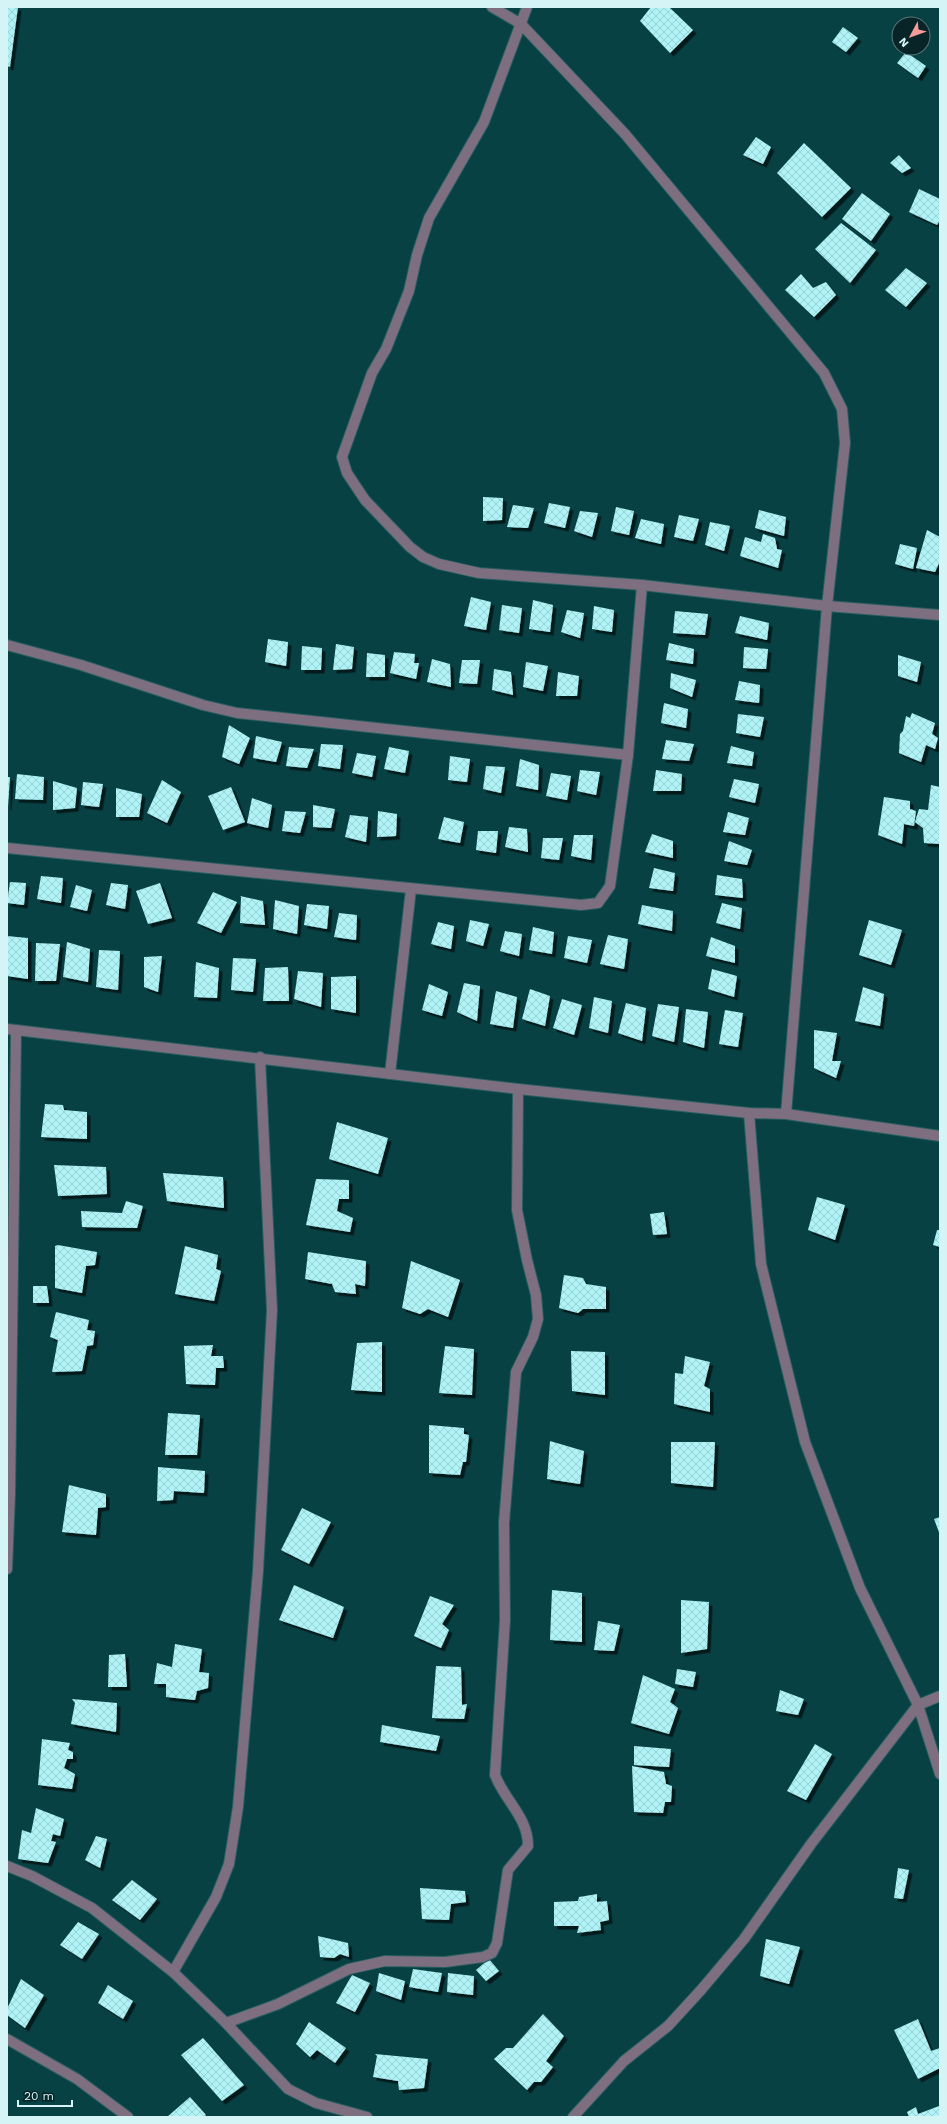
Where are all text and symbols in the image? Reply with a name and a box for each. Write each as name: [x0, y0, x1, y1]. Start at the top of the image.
north arrow: [891, 16, 931, 56]
text: N: [896, 35, 911, 50]
scale bar: [18, 2082, 72, 2108]
text: 20 m: [24, 2089, 54, 2103]

